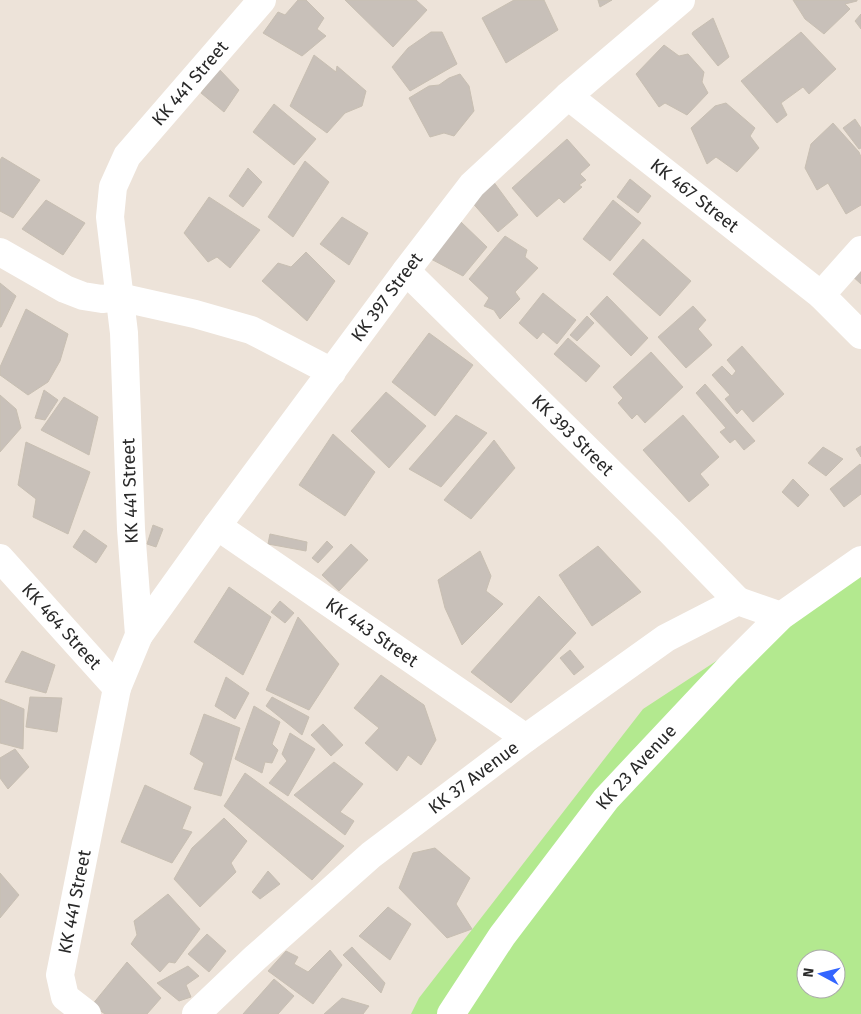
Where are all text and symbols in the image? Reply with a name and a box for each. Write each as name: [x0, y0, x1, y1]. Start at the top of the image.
street label: KK 441 Street: [147, 36, 233, 130]
street label: KK 467 Street: [646, 154, 744, 237]
street label: KK 397 Street: [346, 248, 427, 346]
street label: KK 393 Street: [527, 390, 619, 481]
street label: KK 441 Street: [117, 437, 143, 544]
street label: KK 464 Street: [17, 579, 106, 674]
street label: KK 443 Street: [321, 593, 423, 672]
street label: KK 23 Avenue: [591, 720, 681, 814]
street label: KK 37 Avenue: [424, 736, 523, 819]
street label: KK 441 Street: [53, 847, 96, 956]
north arrow: [796, 949, 846, 999]
text: N: [800, 967, 818, 978]

